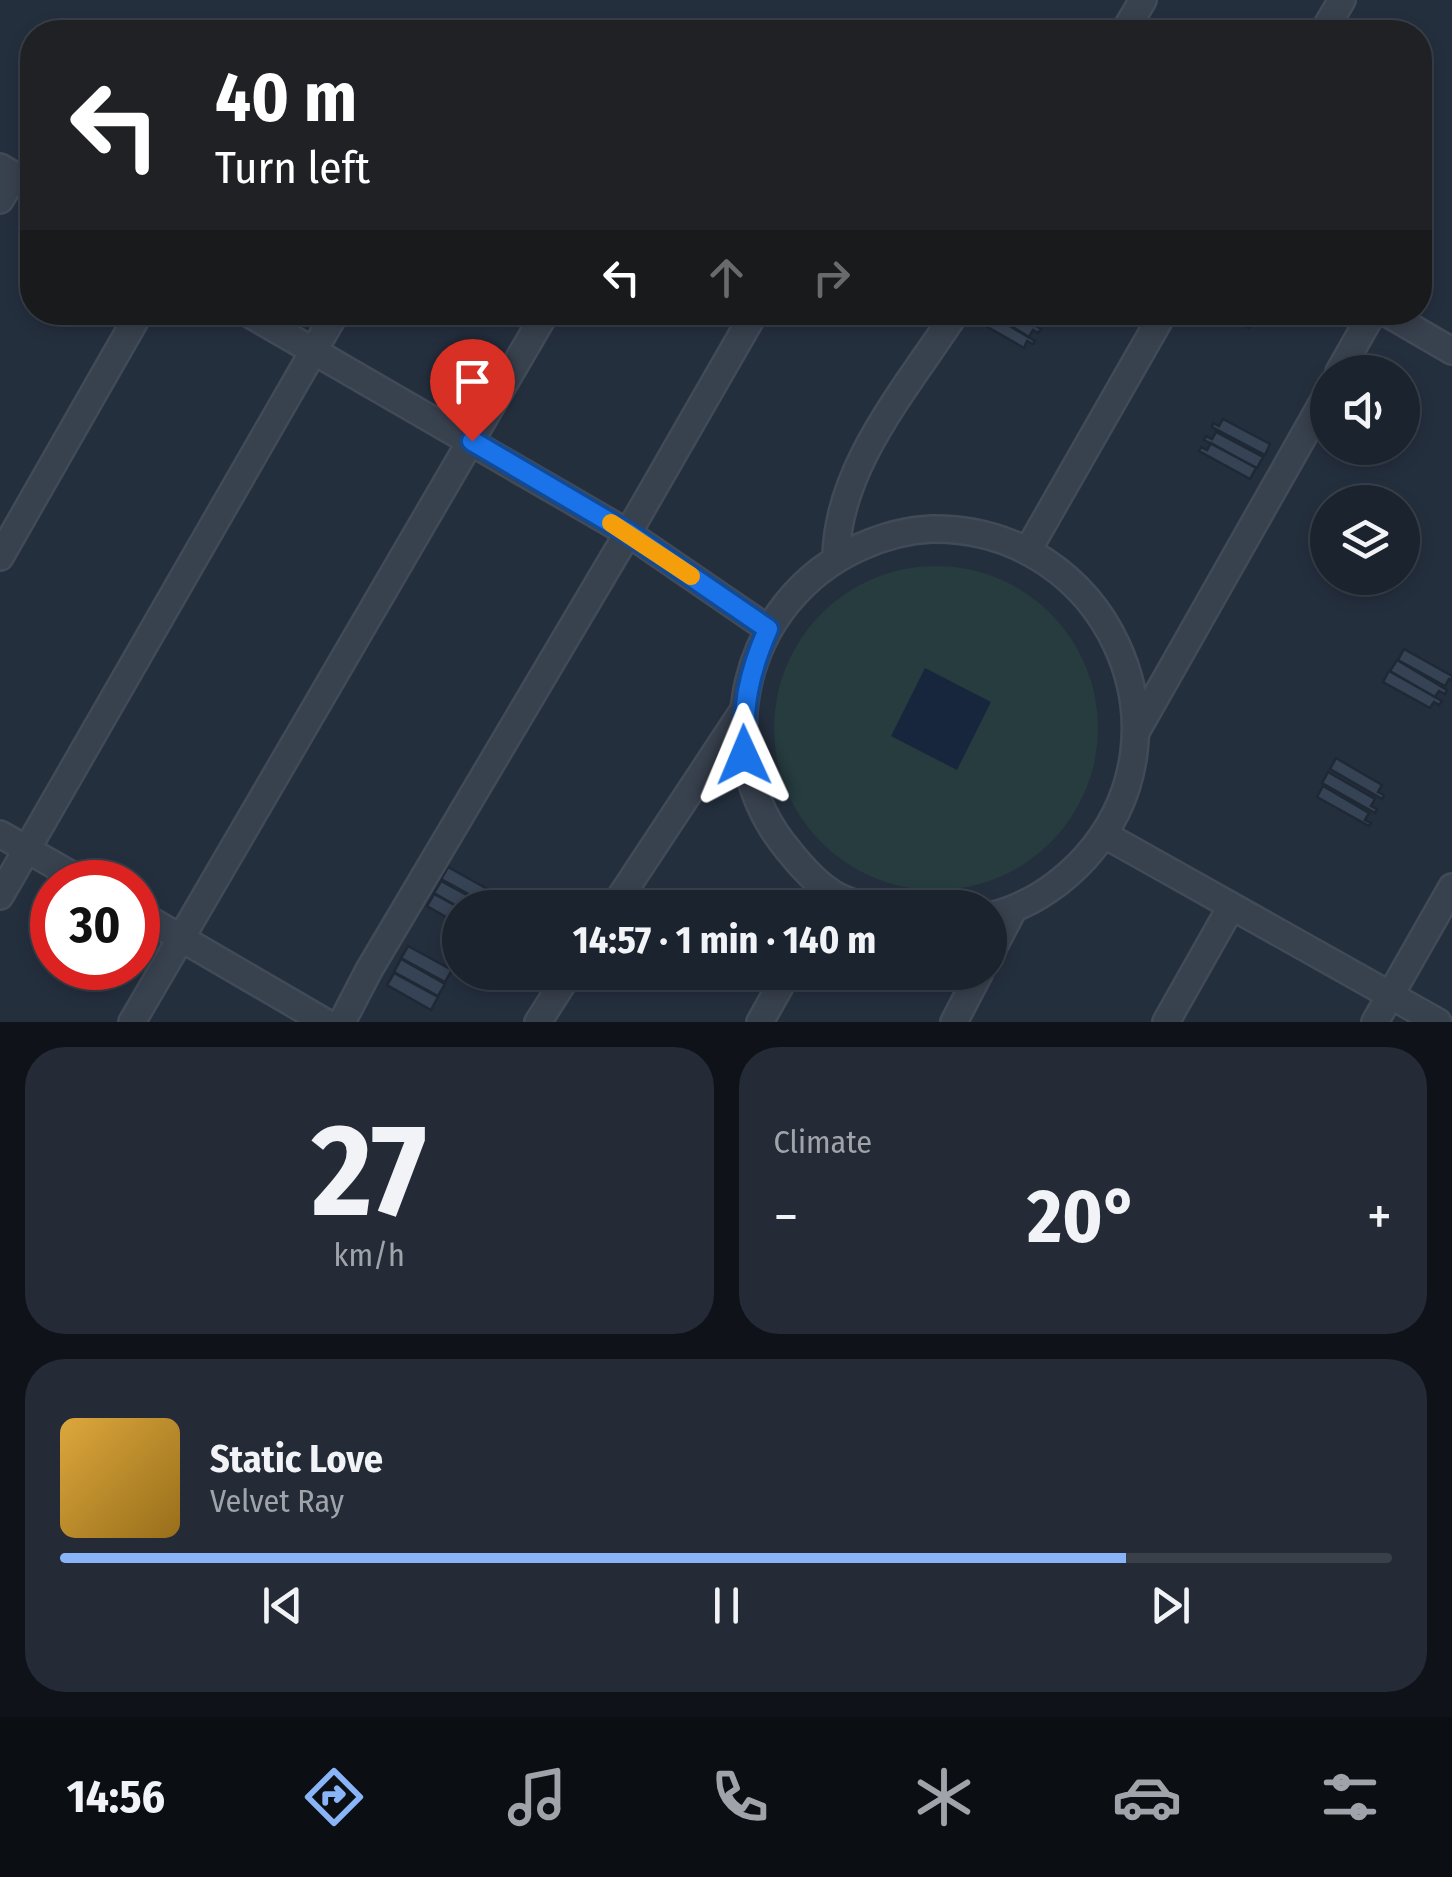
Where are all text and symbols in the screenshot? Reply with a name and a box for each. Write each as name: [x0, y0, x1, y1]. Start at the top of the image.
text: 40 m: [215, 56, 357, 140]
icon: left: [50, 60, 180, 190]
text: Turn left: [215, 141, 370, 195]
icon: left: [594, 250, 649, 305]
icon: ahead: [699, 250, 754, 305]
icon: right: [804, 250, 859, 305]
pin: [430, 339, 515, 442]
icon: arrive: [445, 354, 500, 409]
map controls: [1310, 355, 1420, 595]
button: sound: [1310, 355, 1420, 465]
button: layers: [1310, 485, 1420, 595]
position arrow: [692, 703, 796, 807]
speed limit sign: 30: [30, 860, 160, 990]
text: 14:57 · 1 min · 140 m: [573, 917, 876, 963]
text: 27: [312, 1093, 427, 1249]
text: Climate: [774, 1123, 872, 1161]
text: 20°: [1027, 1172, 1138, 1262]
text: −: [774, 1184, 798, 1250]
text: +: [1367, 1184, 1392, 1250]
text: km/h: [334, 1236, 405, 1274]
text: Static Love: [210, 1436, 383, 1482]
text: Velvet Ray: [210, 1482, 344, 1520]
icon: previous: [255, 1578, 310, 1633]
icon: pause: [699, 1578, 754, 1633]
icon: next: [1143, 1578, 1198, 1633]
icon: directions: [299, 1762, 369, 1832]
icon: music: [502, 1762, 572, 1832]
icon: phone: [705, 1762, 775, 1832]
icon: climate: [909, 1762, 979, 1832]
icon: car: [1112, 1762, 1182, 1832]
icon: filters: [1315, 1762, 1385, 1832]
text: 14:56: [67, 1770, 165, 1824]

